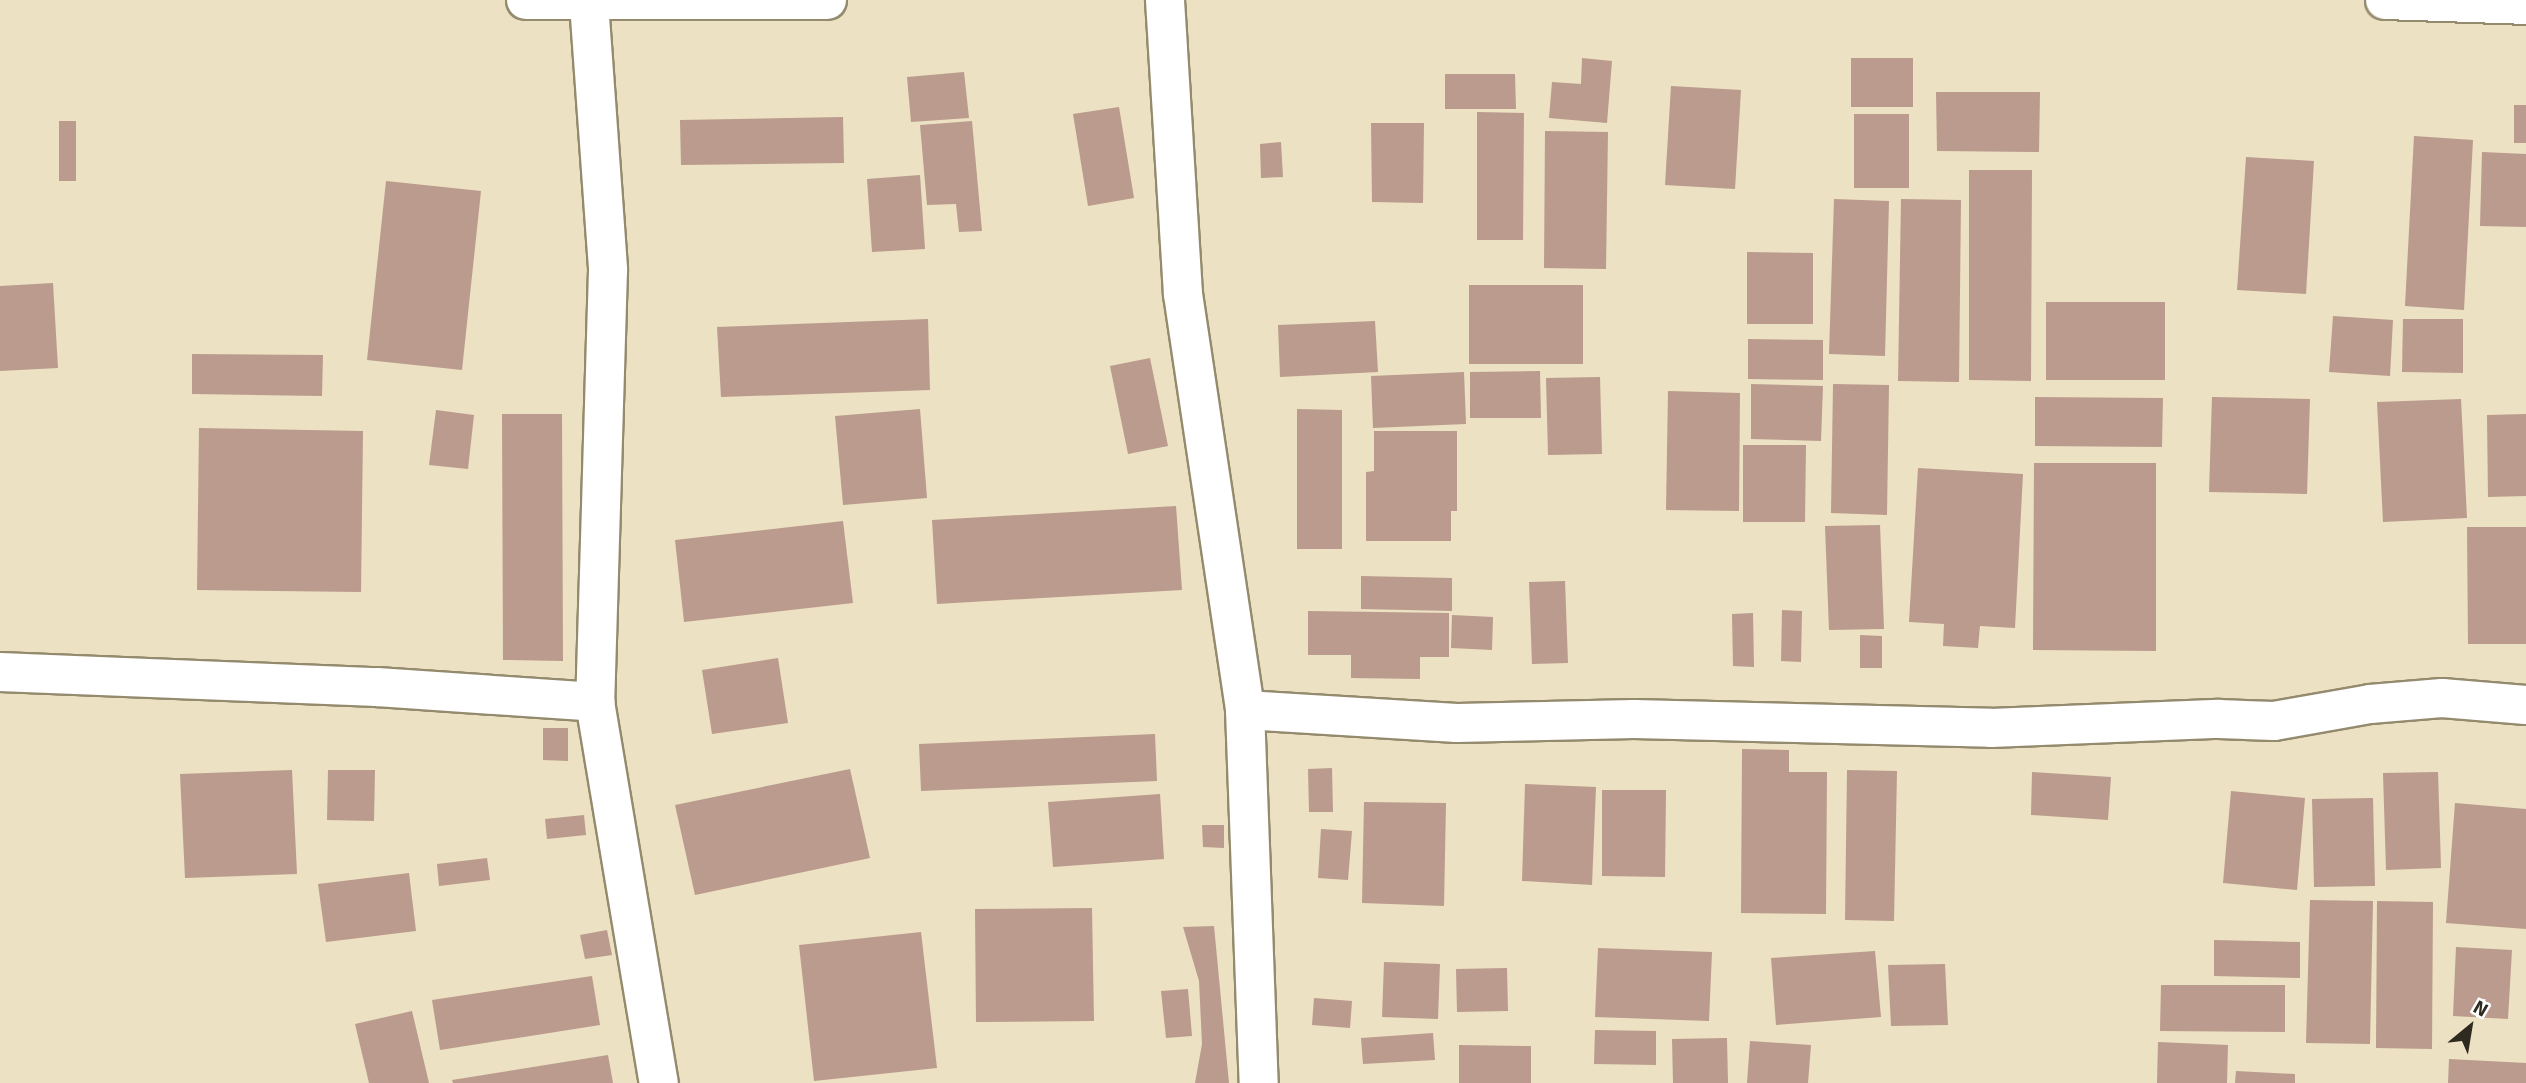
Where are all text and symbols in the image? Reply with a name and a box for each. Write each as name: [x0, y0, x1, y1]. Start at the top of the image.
north arrow: [2435, 992, 2505, 1062]
text: N: [2469, 995, 2492, 1023]

